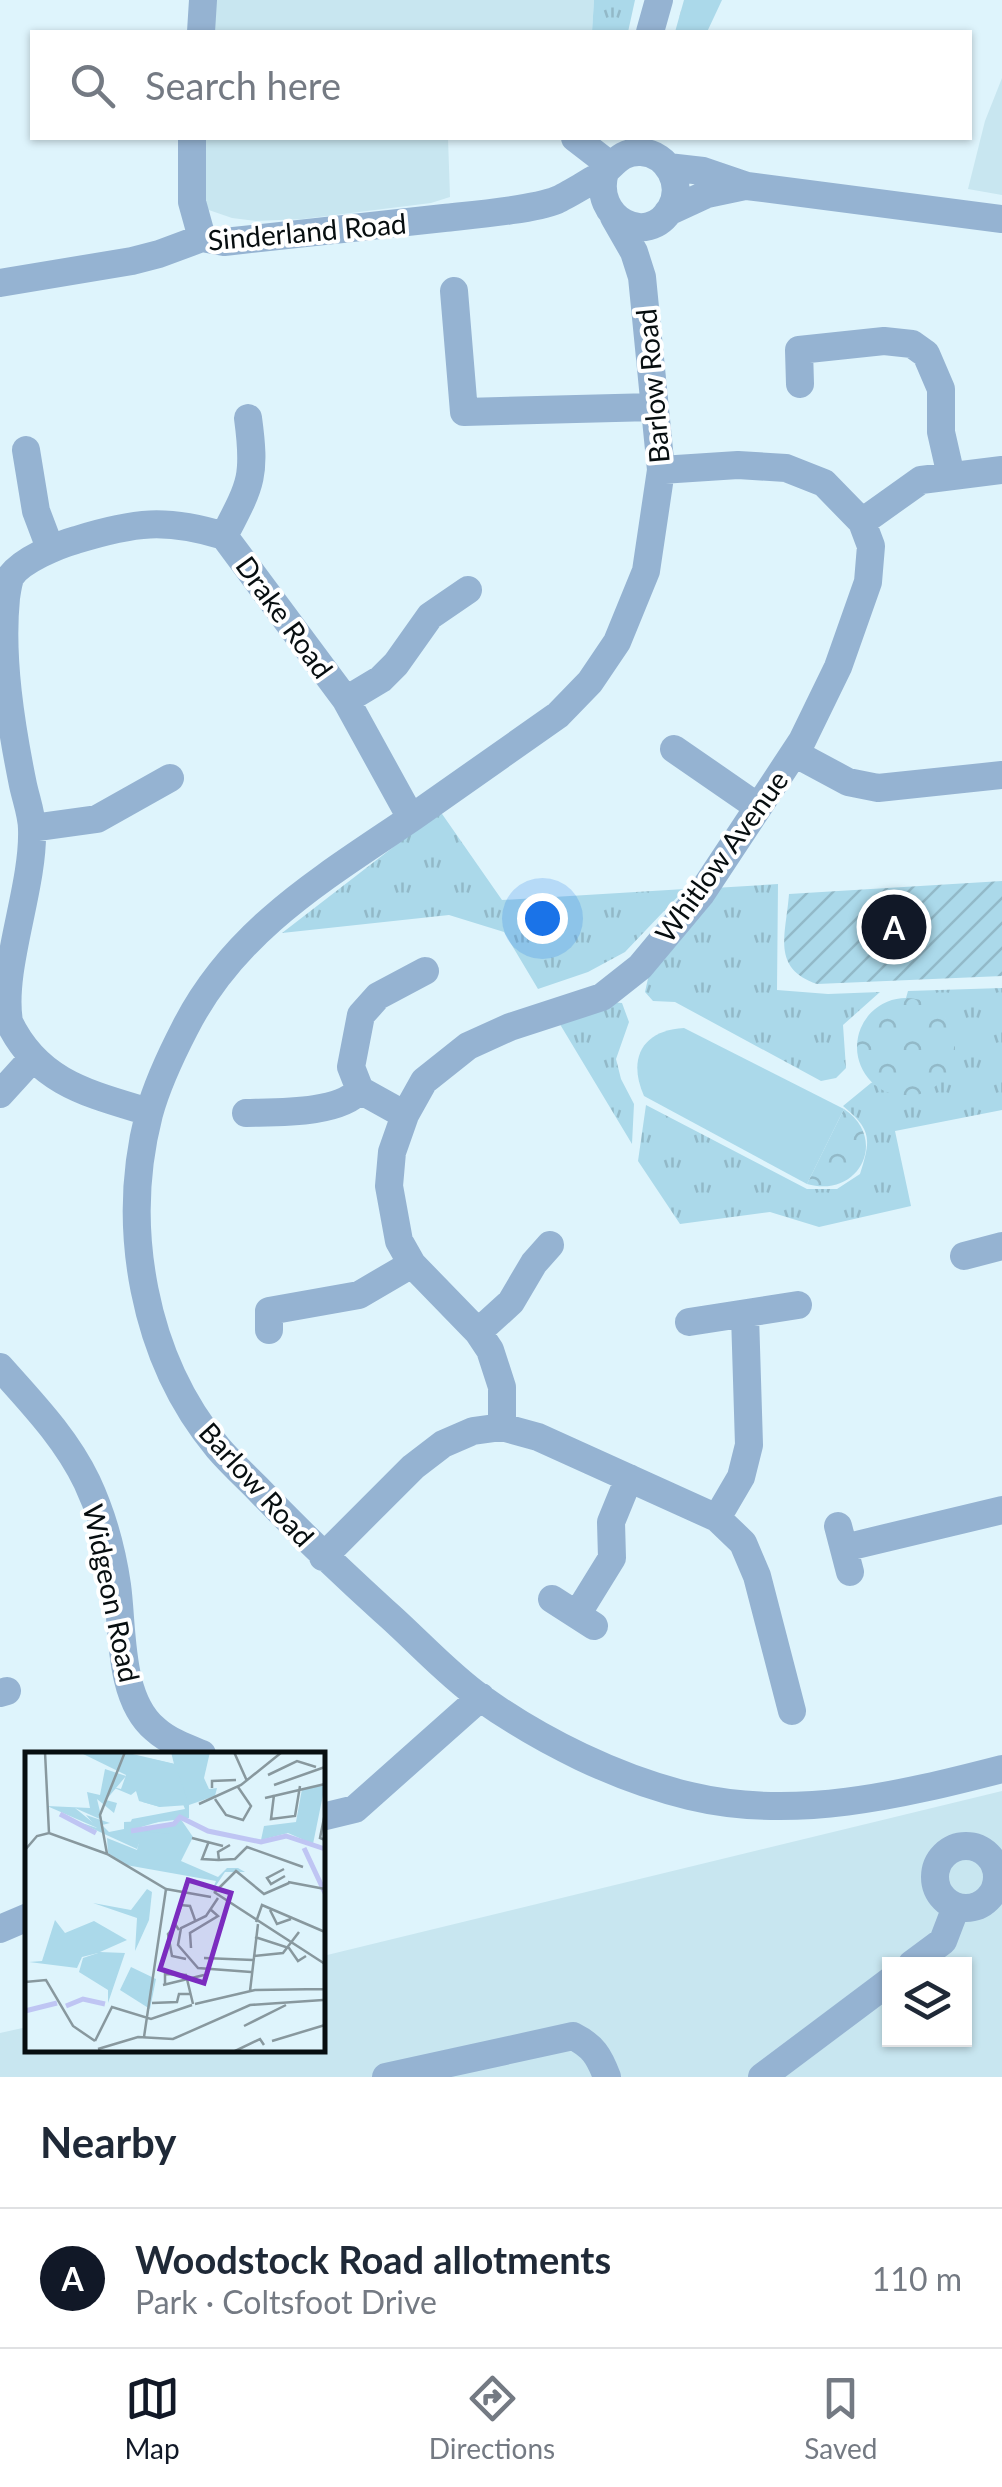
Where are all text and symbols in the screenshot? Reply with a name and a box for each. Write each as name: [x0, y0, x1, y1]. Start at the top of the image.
search box: [30, 30, 972, 140]
icon: search: [65, 58, 120, 113]
text: Search here: [145, 62, 341, 108]
street label: Sinderland Road: [206, 205, 408, 257]
street label: Barlow Road: [628, 307, 676, 465]
street label: Drake Road: [229, 549, 341, 685]
street label: Whitlow Avenue: [647, 764, 795, 948]
pin: A: [862, 890, 926, 964]
your location: [517, 893, 568, 944]
street label: Barlow Road: [193, 1415, 321, 1553]
street label: Widgeon Road: [77, 1501, 147, 1685]
inset map: [25, 1752, 325, 2052]
map controls: [882, 1957, 972, 2047]
button: layers: [882, 1957, 972, 2047]
text: Nearby: [40, 2117, 177, 2167]
text: Woodstock Road allotments: [135, 2236, 611, 2282]
text: A: [61, 2259, 84, 2298]
text: 110 m: [872, 2259, 962, 2298]
text: Park · Coltsfoot Drive: [135, 2282, 437, 2321]
tab: Map: [125, 2371, 180, 2465]
tab: Directions: [429, 2371, 555, 2465]
tab: Saved: [804, 2371, 877, 2465]

